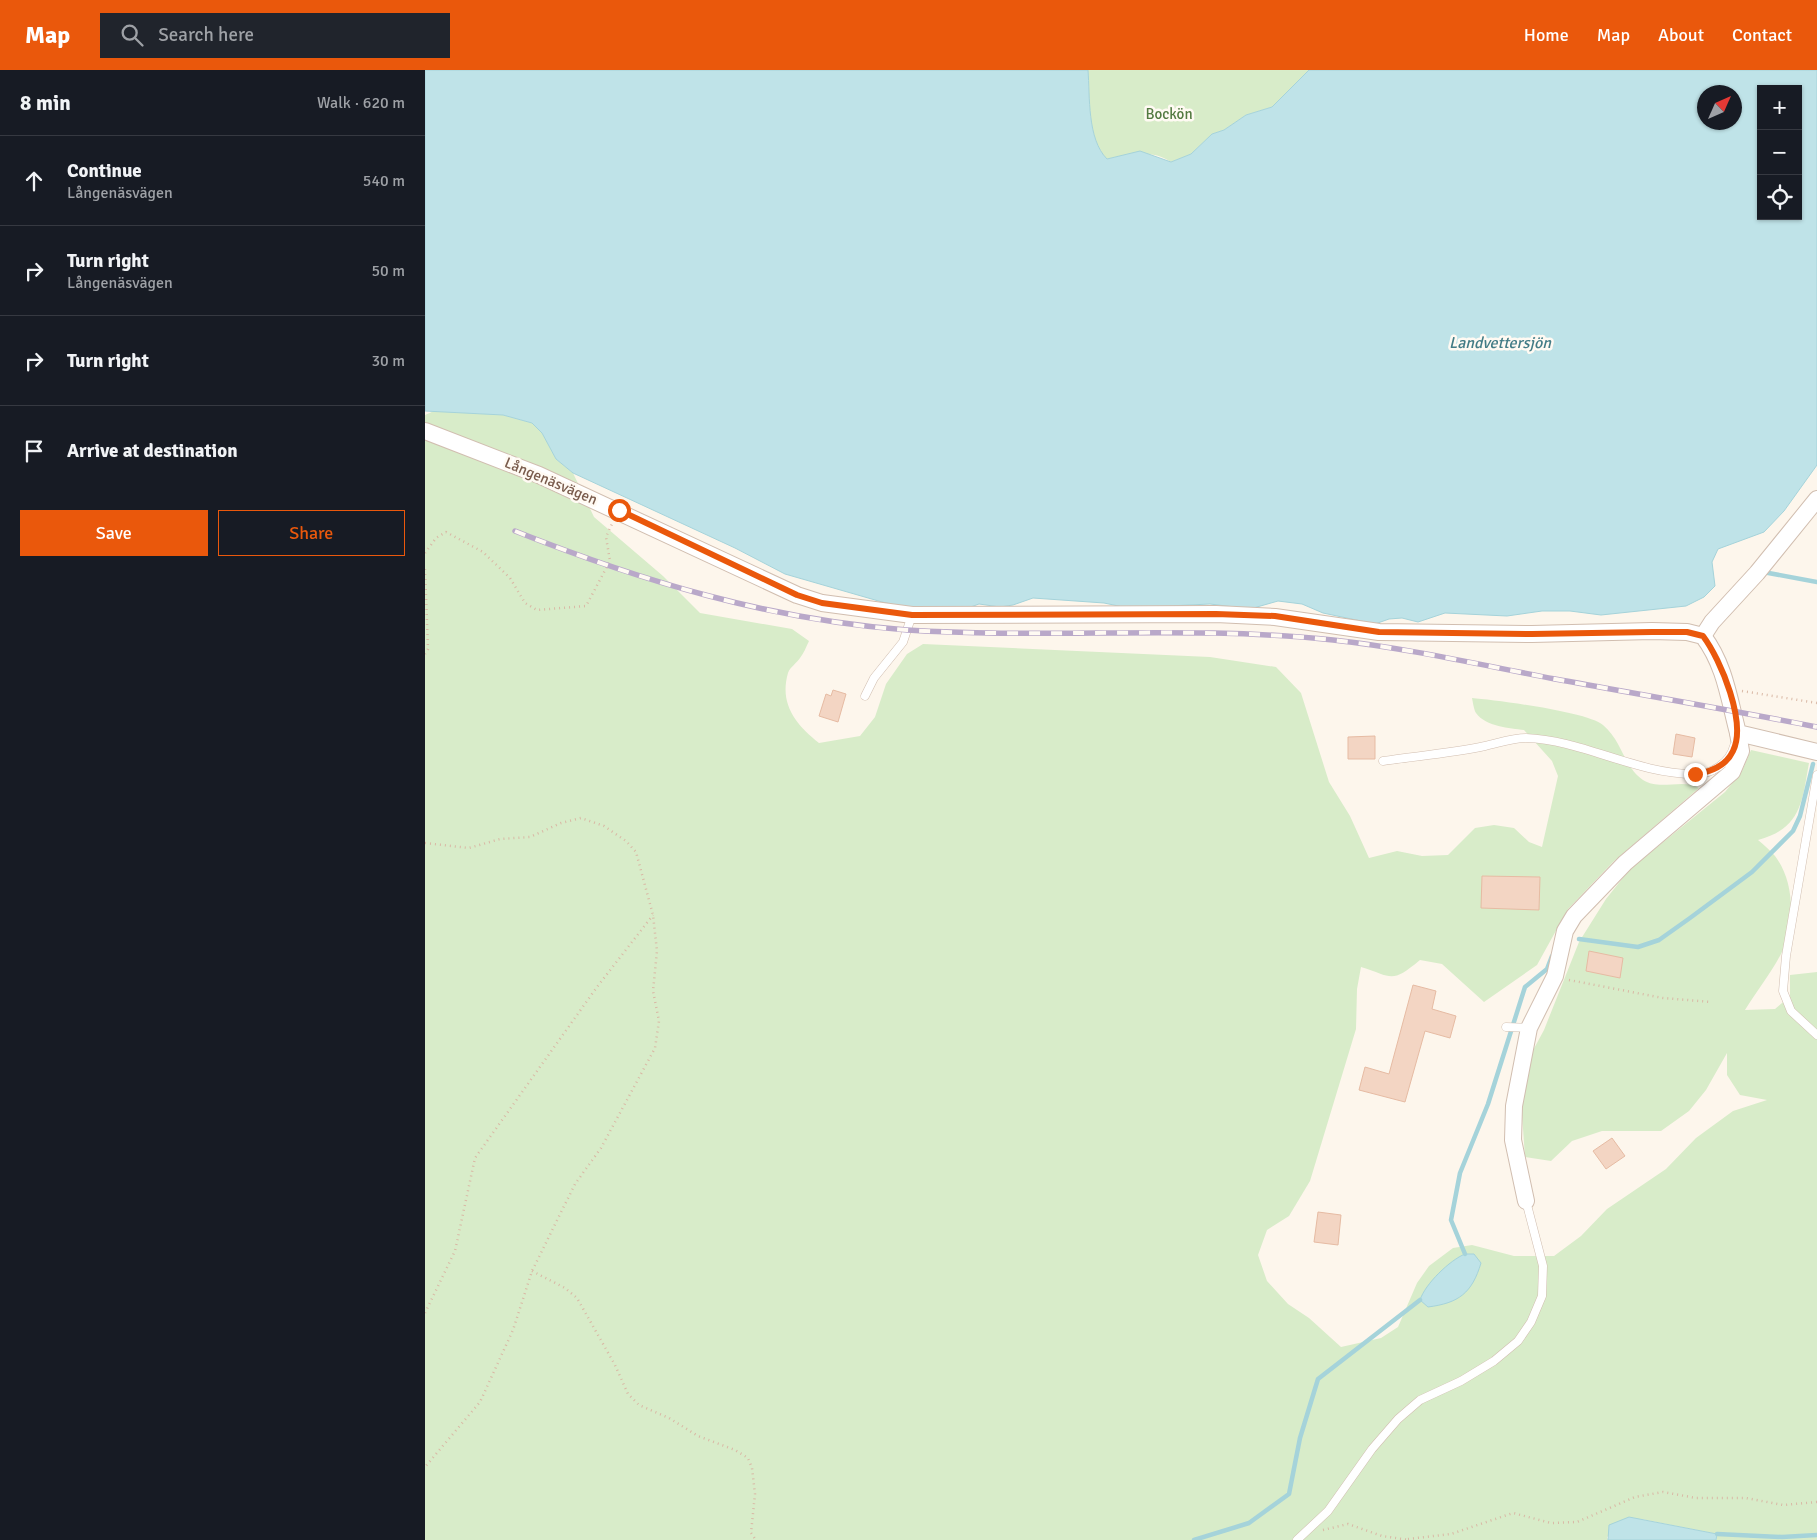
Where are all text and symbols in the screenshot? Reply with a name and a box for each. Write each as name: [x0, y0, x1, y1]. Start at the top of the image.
search box: [100, 13, 450, 58]
text: Map: [25, 20, 70, 50]
icon: search: [118, 21, 146, 49]
text: Search here: [158, 23, 254, 47]
text: Home: [1524, 24, 1569, 46]
text: Map: [1597, 24, 1630, 46]
text: About: [1658, 24, 1704, 46]
text: Contact: [1732, 24, 1792, 46]
north arrow: [1697, 85, 1742, 130]
map controls: [1757, 85, 1802, 220]
button: +: [1757, 85, 1802, 130]
text: 8 min: [20, 90, 71, 116]
text: Walk · 620 m: [317, 93, 405, 113]
park label: Bockön: [1145, 105, 1193, 123]
button: −: [1757, 130, 1802, 175]
text: Continue: [67, 159, 142, 183]
icon: ahead: [20, 167, 48, 195]
text: 540 m: [363, 171, 405, 191]
button: locate: [1757, 175, 1802, 220]
text: Långenäsvägen: [67, 183, 173, 203]
text: Turn right: [67, 249, 149, 273]
icon: right: [20, 257, 48, 285]
text: 50 m: [371, 261, 405, 281]
text: Långenäsvägen: [67, 273, 173, 293]
water label: Landvettersjön: [1449, 333, 1552, 353]
icon: right: [20, 347, 48, 375]
text: Turn right: [67, 349, 149, 373]
text: 30 m: [371, 351, 405, 371]
icon: arrive: [20, 437, 48, 465]
text: Arrive at destination: [67, 439, 238, 463]
street label: Långenäsvägen: [502, 453, 600, 509]
route start: [608, 499, 631, 522]
button: Save: [20, 510, 208, 556]
button: Share: [218, 510, 405, 556]
route end: [1684, 763, 1707, 786]

